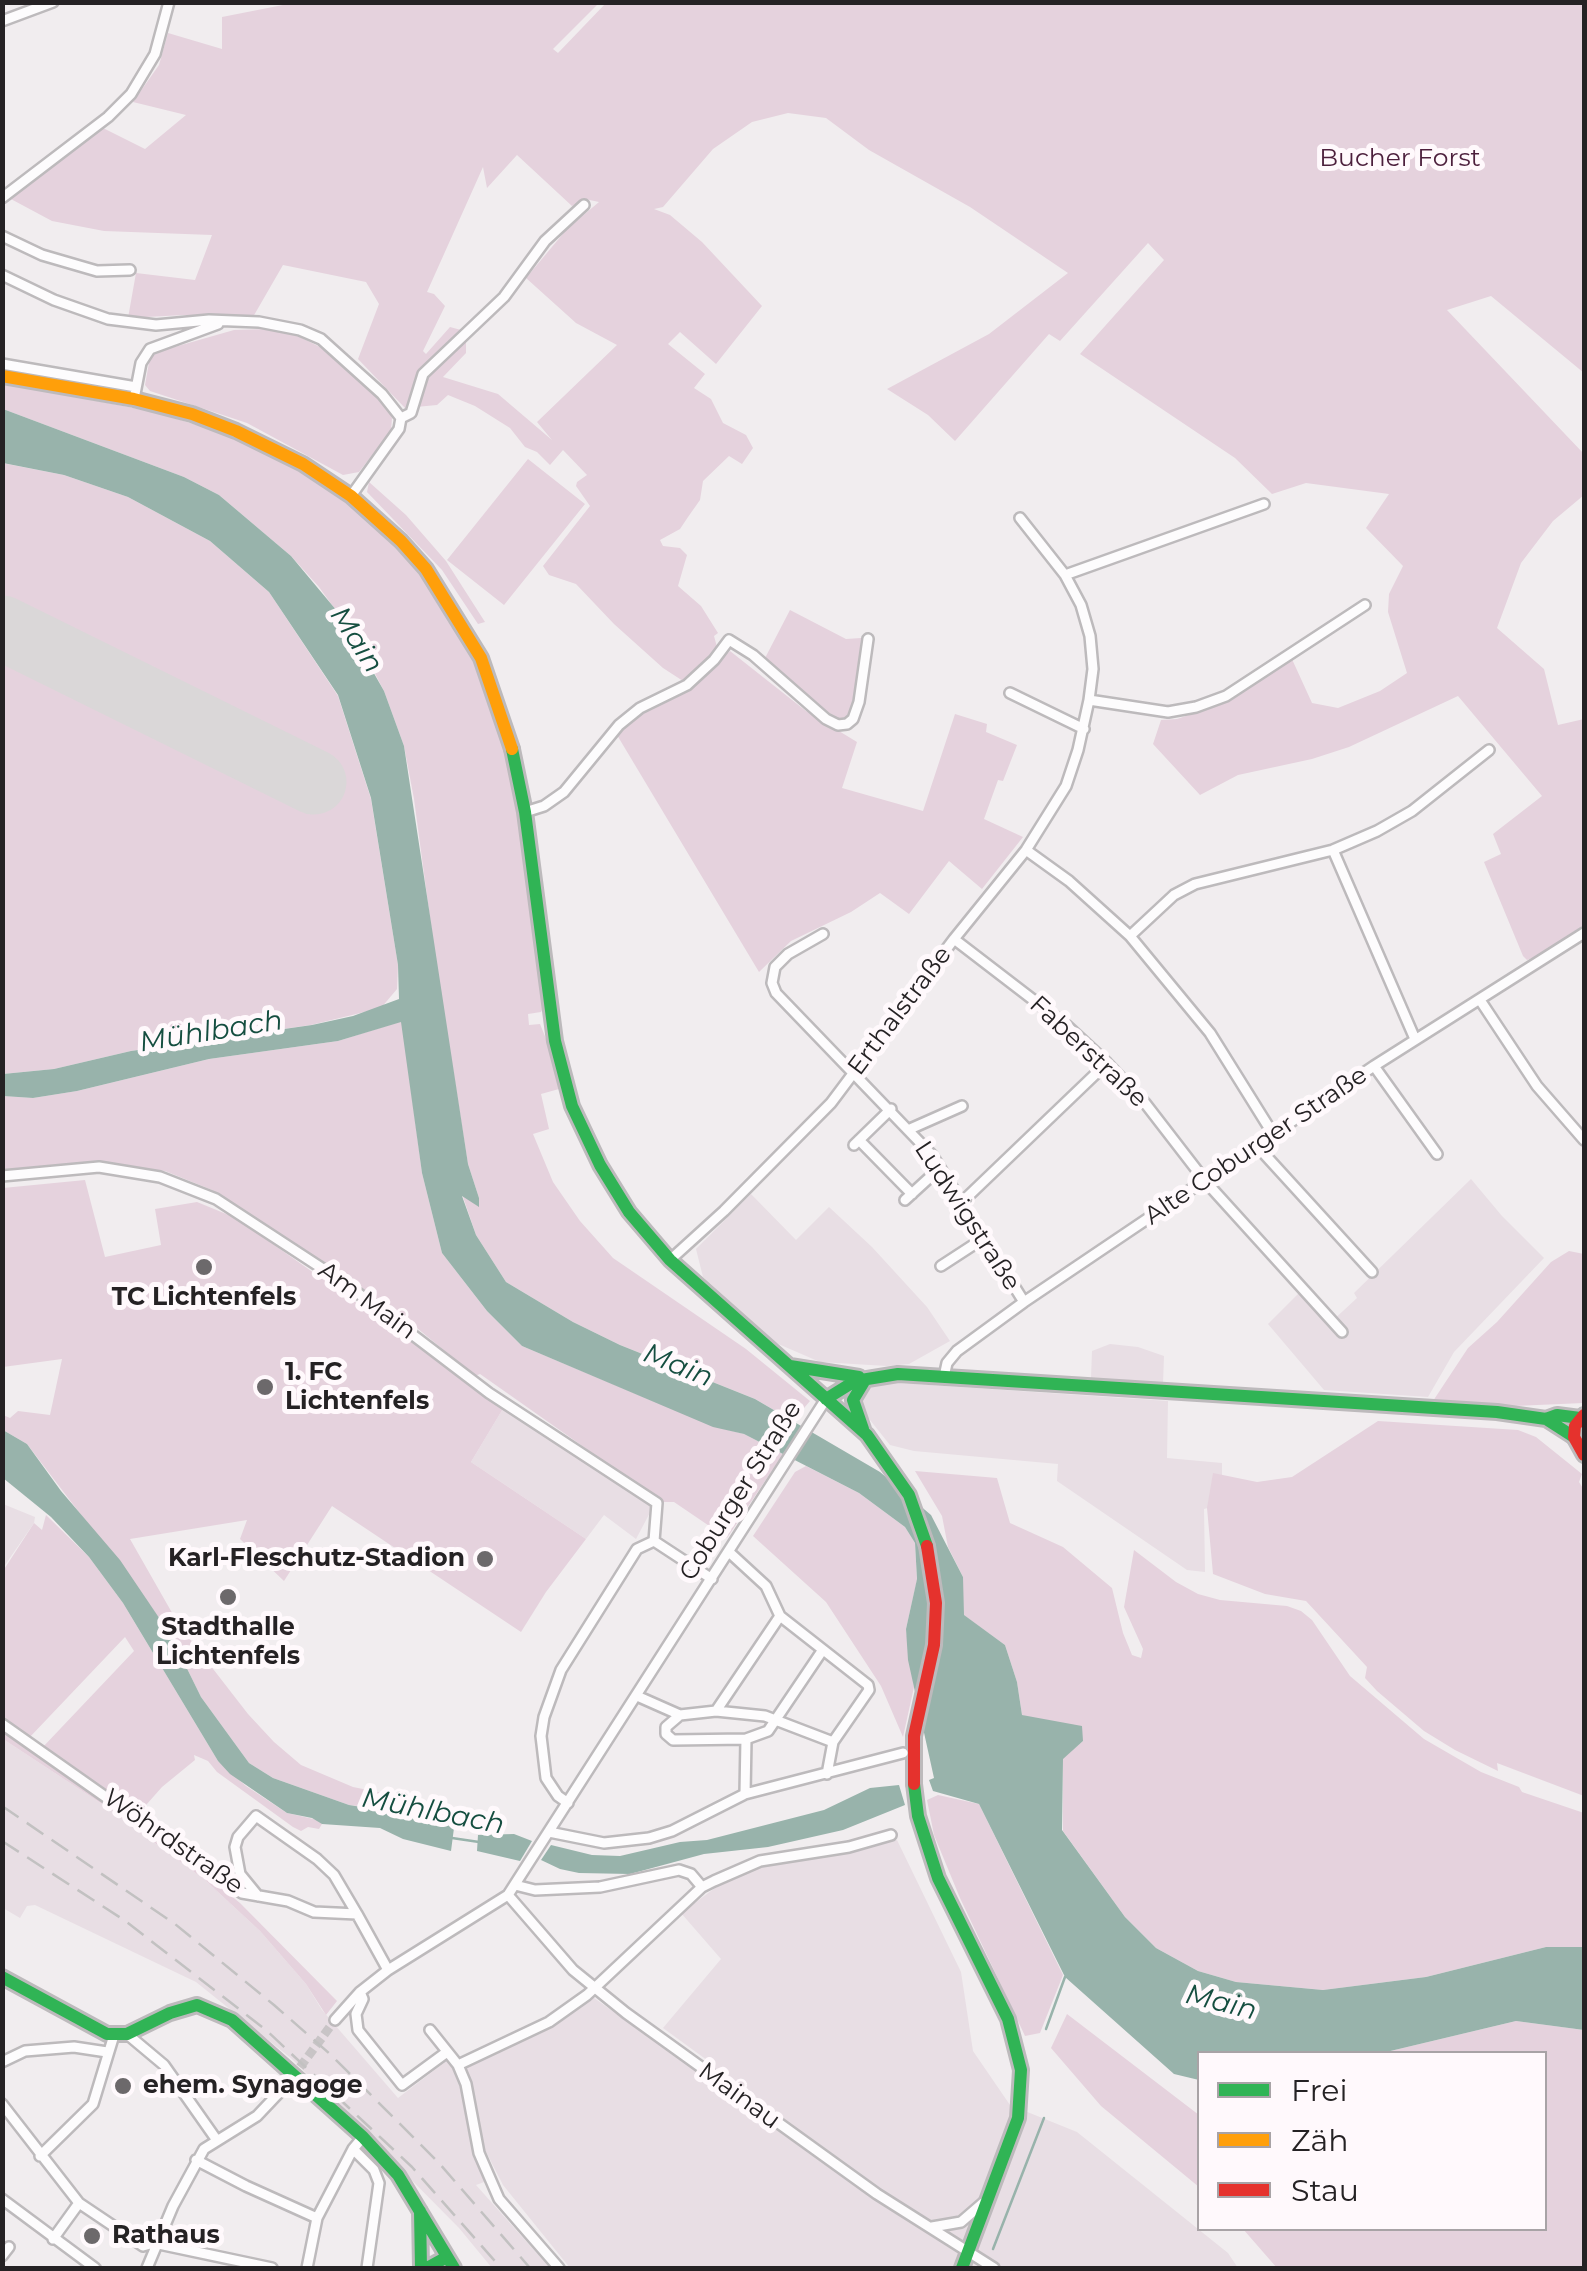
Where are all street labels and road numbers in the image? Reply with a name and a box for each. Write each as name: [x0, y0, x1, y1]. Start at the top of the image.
street label: Erthalstraße: [842, 941, 958, 1081]
street label: Faberstraße: [1023, 990, 1153, 1114]
street label: Alte Coburger Straße: [1139, 1060, 1373, 1232]
street label: Ludwigstraße: [908, 1136, 1026, 1296]
street label: Am Main: [312, 1256, 422, 1346]
street label: Coburger Straße: [674, 1396, 808, 1586]
street label: Wöhrdstraße: [97, 1783, 249, 1901]
street label: Mainau: [692, 2056, 786, 2136]

